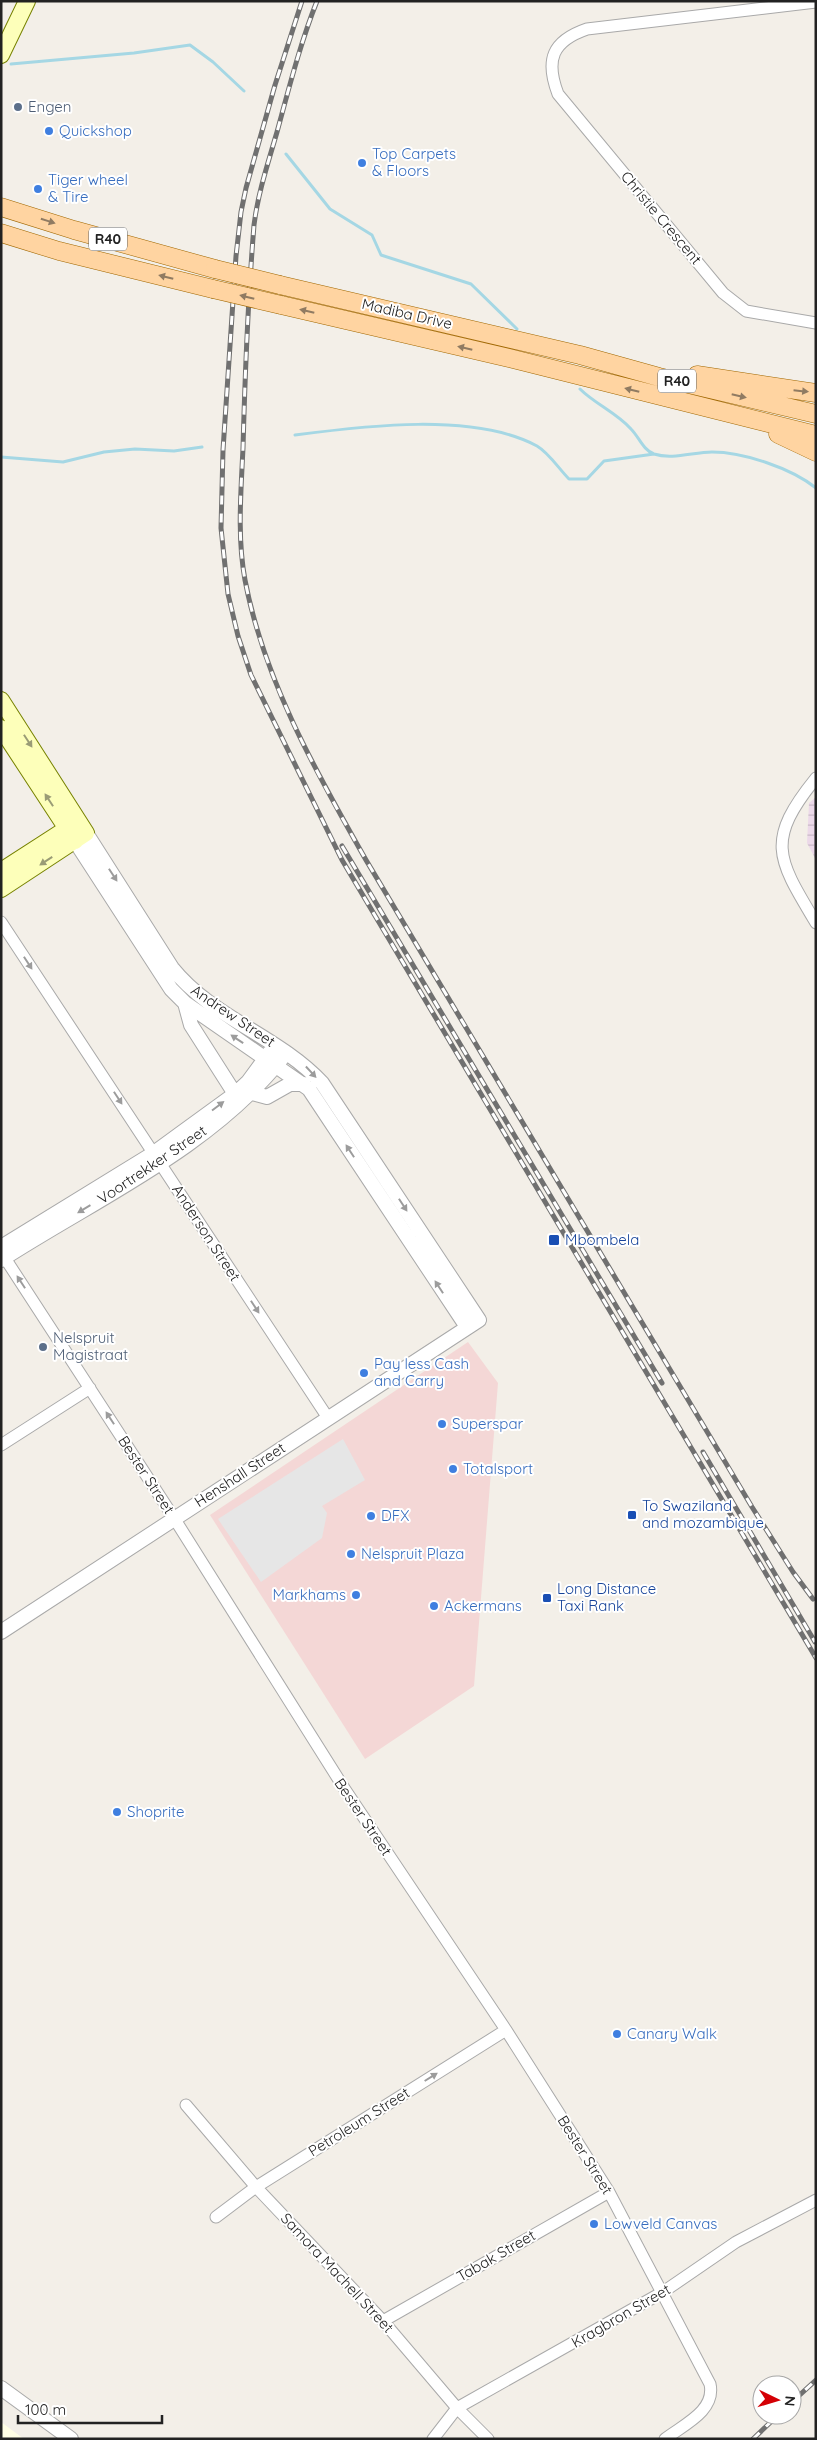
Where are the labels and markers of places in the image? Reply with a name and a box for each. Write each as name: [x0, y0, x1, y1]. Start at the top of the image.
place label: Engen: [28, 97, 71, 116]
marker: Engen: [12, 101, 24, 113]
place label: Quickshop: [59, 121, 132, 140]
marker: Quickshop: [43, 125, 55, 137]
place label: Top Carpets & Floors: [372, 144, 456, 180]
marker: Top Carpets & Floors: [356, 157, 368, 169]
place label: Tiger wheel & Tire: [48, 170, 128, 206]
marker: Tiger wheel & Tire: [32, 183, 44, 195]
place label: Mbombela: [565, 1230, 639, 1249]
marker: Mbombela: [547, 1233, 561, 1247]
place label: Nelspruit Magistraat: [53, 1328, 128, 1364]
marker: Nelspruit Magistraat: [37, 1341, 49, 1353]
place label: Pay less Cash and Carry: [374, 1354, 469, 1390]
marker: Pay less Cash and Carry: [358, 1367, 370, 1379]
place label: Superspar: [452, 1414, 524, 1433]
marker: Superspar: [436, 1418, 448, 1430]
place label: Totalsport: [463, 1459, 533, 1478]
marker: Totalsport: [447, 1463, 459, 1475]
place label: To Swaziland and mozambique: [642, 1496, 764, 1532]
place label: DFX: [381, 1506, 409, 1525]
marker: To Swaziland and mozambique: [626, 1509, 638, 1521]
marker: DFX: [365, 1510, 377, 1522]
place label: Nelspruit Plaza: [361, 1544, 464, 1563]
marker: Nelspruit Plaza: [345, 1548, 357, 1560]
place label: Long Distance Taxi Rank: [557, 1579, 656, 1615]
place label: Markhams: [272, 1585, 346, 1604]
marker: Markhams: [350, 1589, 362, 1601]
marker: Long Distance Taxi Rank: [541, 1592, 553, 1604]
place label: Ackermans: [444, 1596, 522, 1615]
marker: Ackermans: [428, 1600, 440, 1612]
place label: Shoprite: [127, 1802, 185, 1821]
marker: Shoprite: [111, 1806, 123, 1818]
place label: Canary Walk: [627, 2024, 717, 2043]
marker: Canary Walk: [611, 2028, 623, 2040]
place label: Lowveld Canvas: [604, 2214, 717, 2233]
marker: Lowveld Canvas: [588, 2218, 600, 2230]

